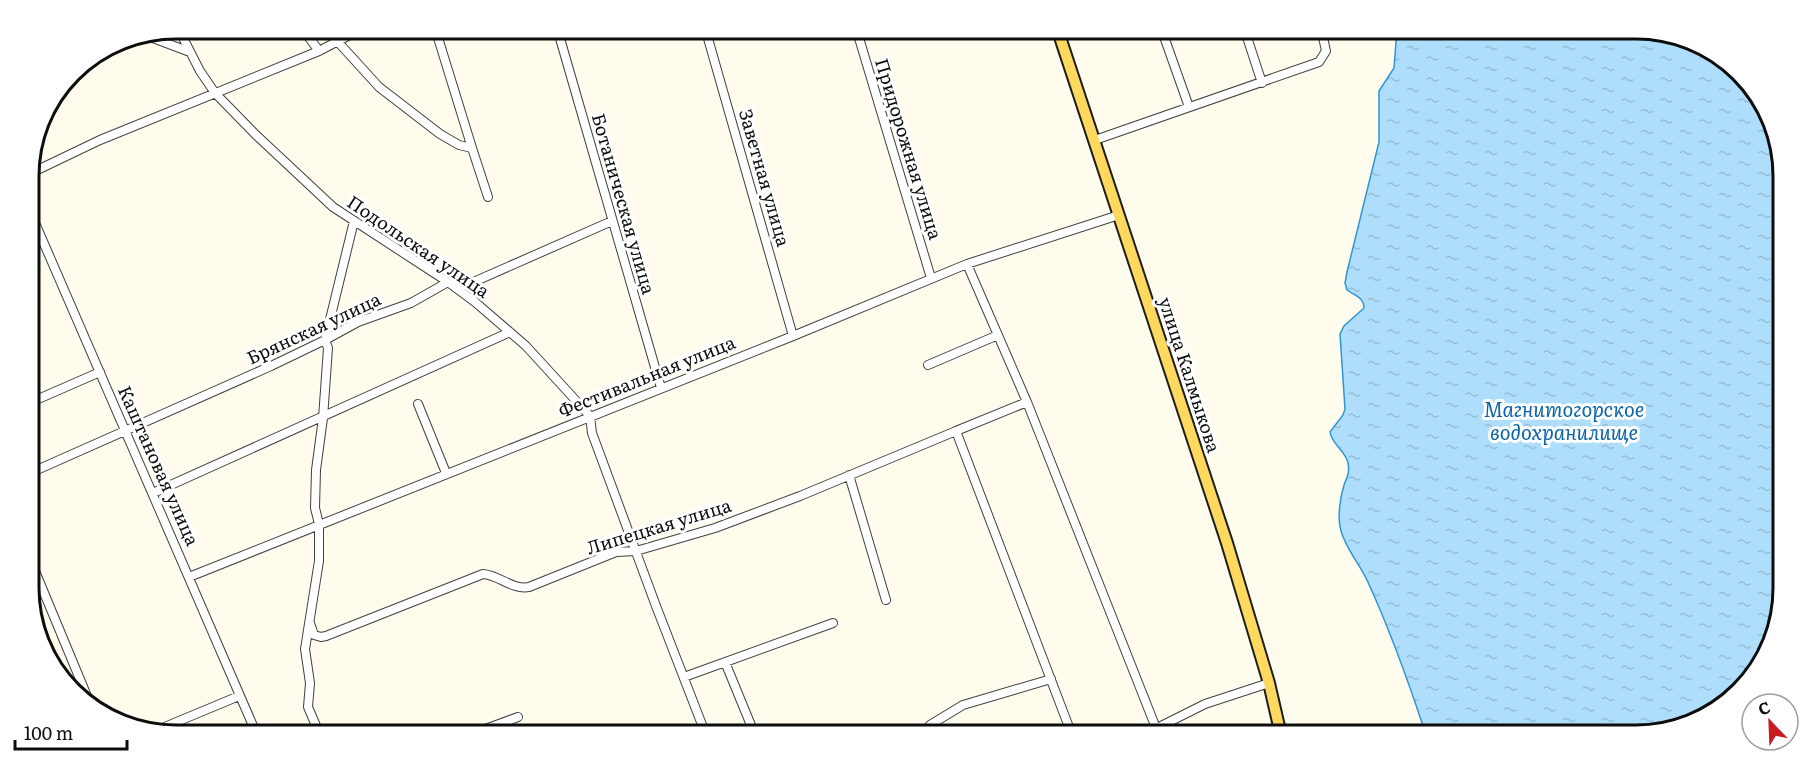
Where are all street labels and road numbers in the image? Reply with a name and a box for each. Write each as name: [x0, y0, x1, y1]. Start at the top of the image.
street label: Придорожная улица: [869, 55, 950, 243]
street label: Заветная улица: [733, 106, 798, 250]
street label: Ботаническая улица: [586, 110, 663, 298]
street label: Подольская улица: [342, 188, 496, 304]
street label: Брянская улица: [242, 285, 385, 371]
street label: улица Калмыкова: [1153, 293, 1228, 456]
street label: Фестивальная улица: [554, 328, 739, 423]
street label: Каштановая улица: [112, 381, 207, 550]
street label: Липецкая улица: [583, 491, 734, 560]

